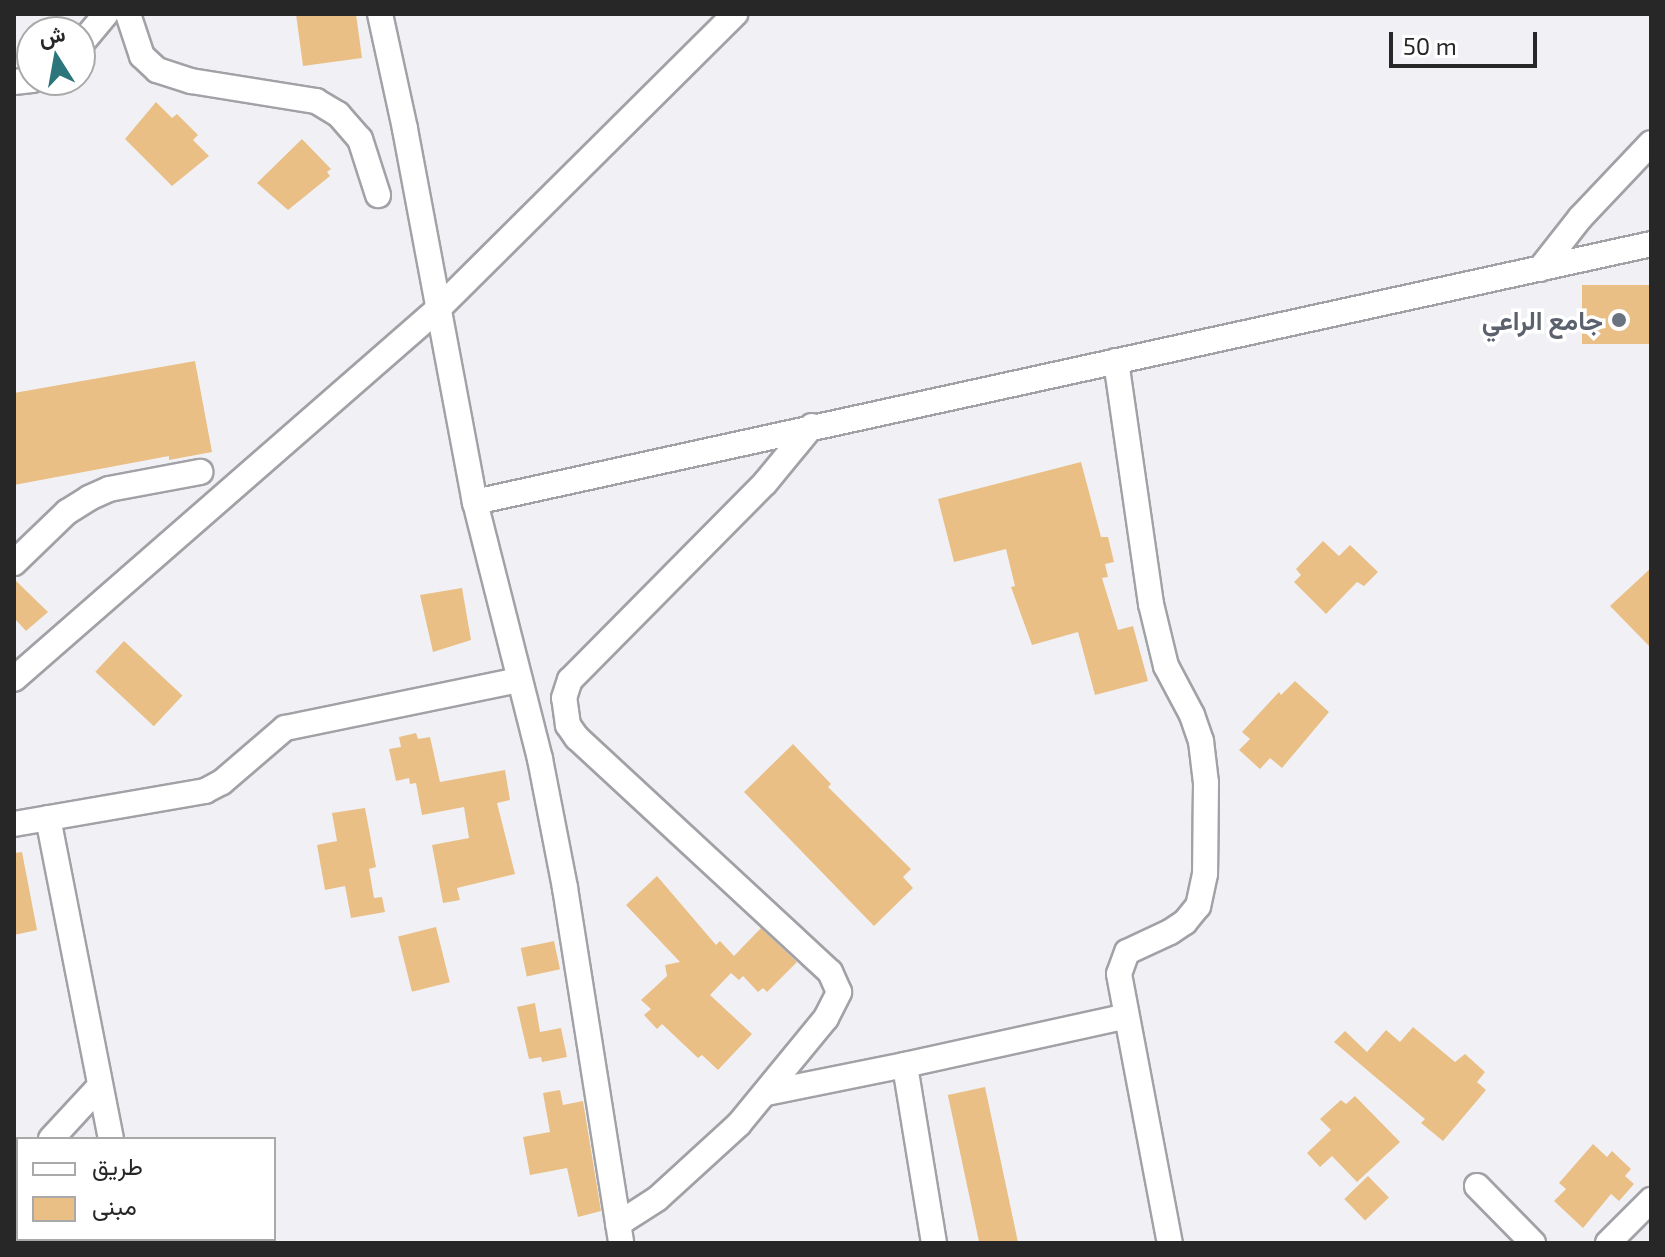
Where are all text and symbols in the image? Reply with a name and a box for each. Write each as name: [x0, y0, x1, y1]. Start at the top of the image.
north arrow: [16, 16, 96, 96]
scale bar: [1393, 16, 1541, 66]
text: ش: [36, 19, 67, 50]
text: 50 m: [1403, 31, 1457, 60]
place label: جامع الراعي: [1482, 304, 1603, 336]
marker: جامع الراعي: [1610, 311, 1628, 329]
legend: [16, 1137, 276, 1241]
text: طريق: [92, 1151, 143, 1180]
text: مبنى: [92, 1191, 137, 1220]

